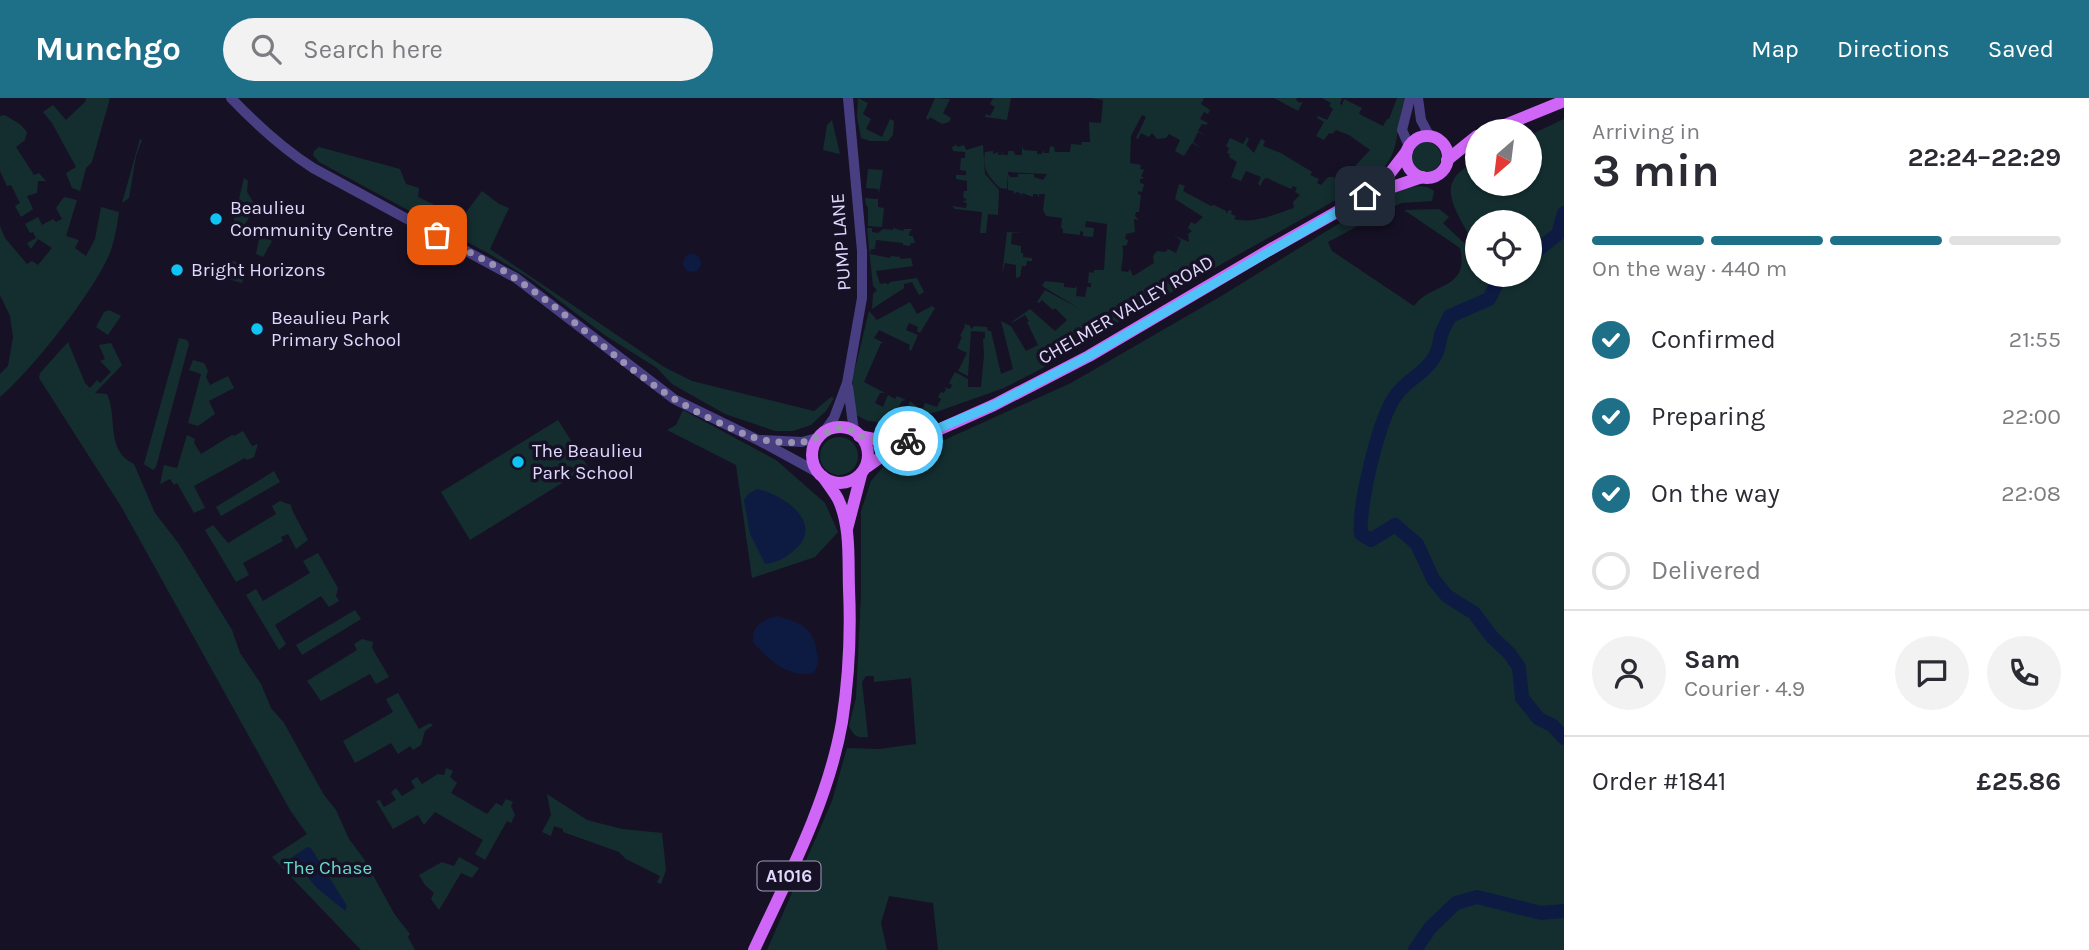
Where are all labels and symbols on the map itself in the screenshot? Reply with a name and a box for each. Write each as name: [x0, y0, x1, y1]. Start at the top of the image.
north arrow: [1465, 119, 1542, 196]
pin: [1335, 166, 1395, 226]
street label: PUMP LANE: [827, 193, 855, 291]
place label: Beaulieu Community Centre: [230, 197, 393, 241]
pin: [407, 205, 467, 265]
marker: Beaulieu Community Centre: [208, 211, 224, 227]
street label: CHELMER VALLEY ROAD: [1035, 251, 1217, 369]
place label: Bright Horizons: [191, 259, 326, 281]
marker: Bright Horizons: [169, 262, 185, 278]
place label: Beaulieu Park Primary School: [271, 307, 401, 351]
marker: Beaulieu Park Primary School: [249, 321, 265, 337]
courier: [873, 406, 943, 476]
place label: The Beaulieu Park School: [532, 440, 643, 484]
marker: The Beaulieu Park School: [510, 454, 526, 470]
park label: The Chase: [284, 857, 372, 879]
road number: A1016: [758, 862, 820, 890]

